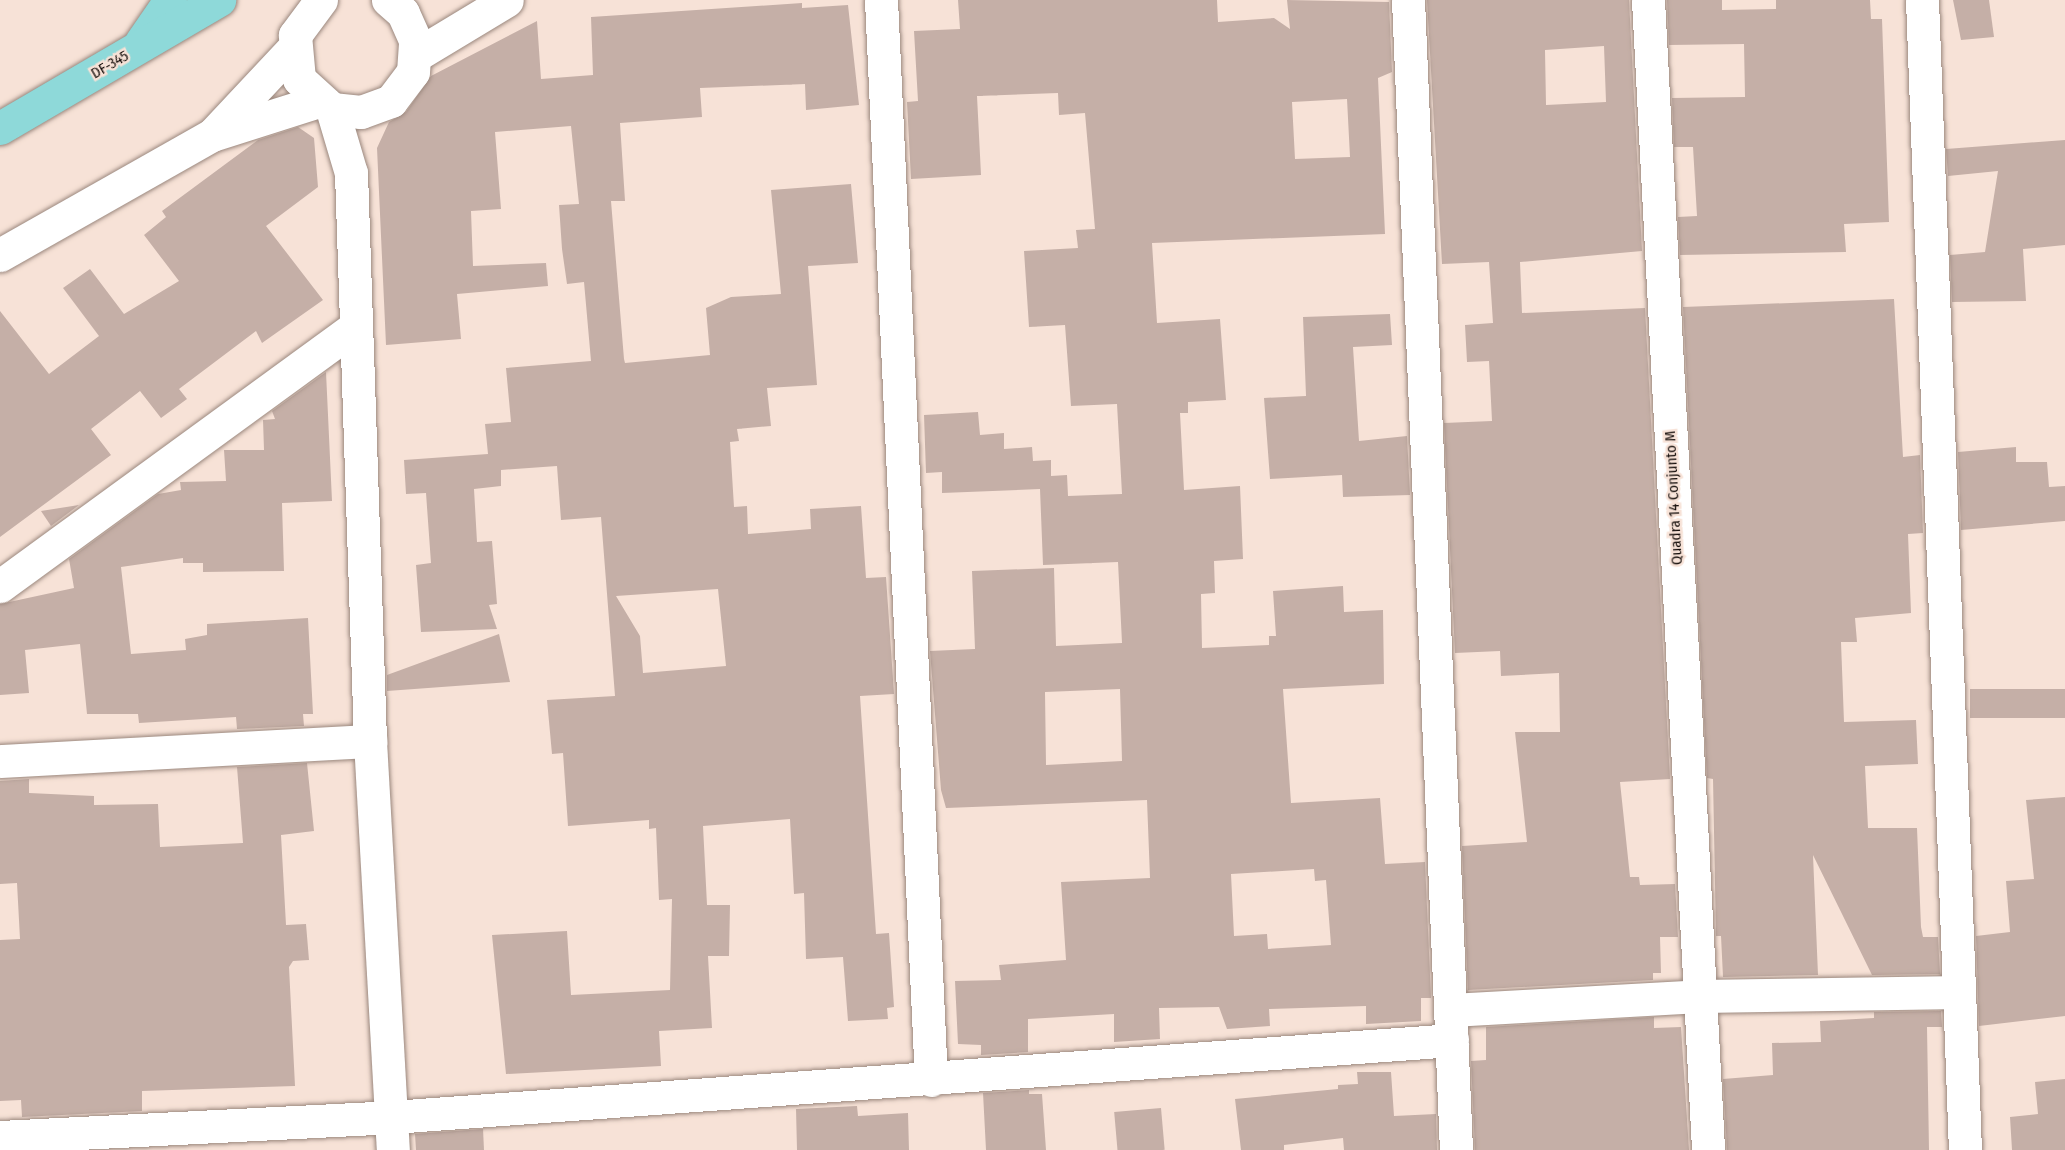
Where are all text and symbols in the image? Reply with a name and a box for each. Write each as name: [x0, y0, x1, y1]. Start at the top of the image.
street label: DF-345: [88, 47, 132, 83]
street label: Quadra 14 Conjunto M: [1661, 430, 1687, 566]

